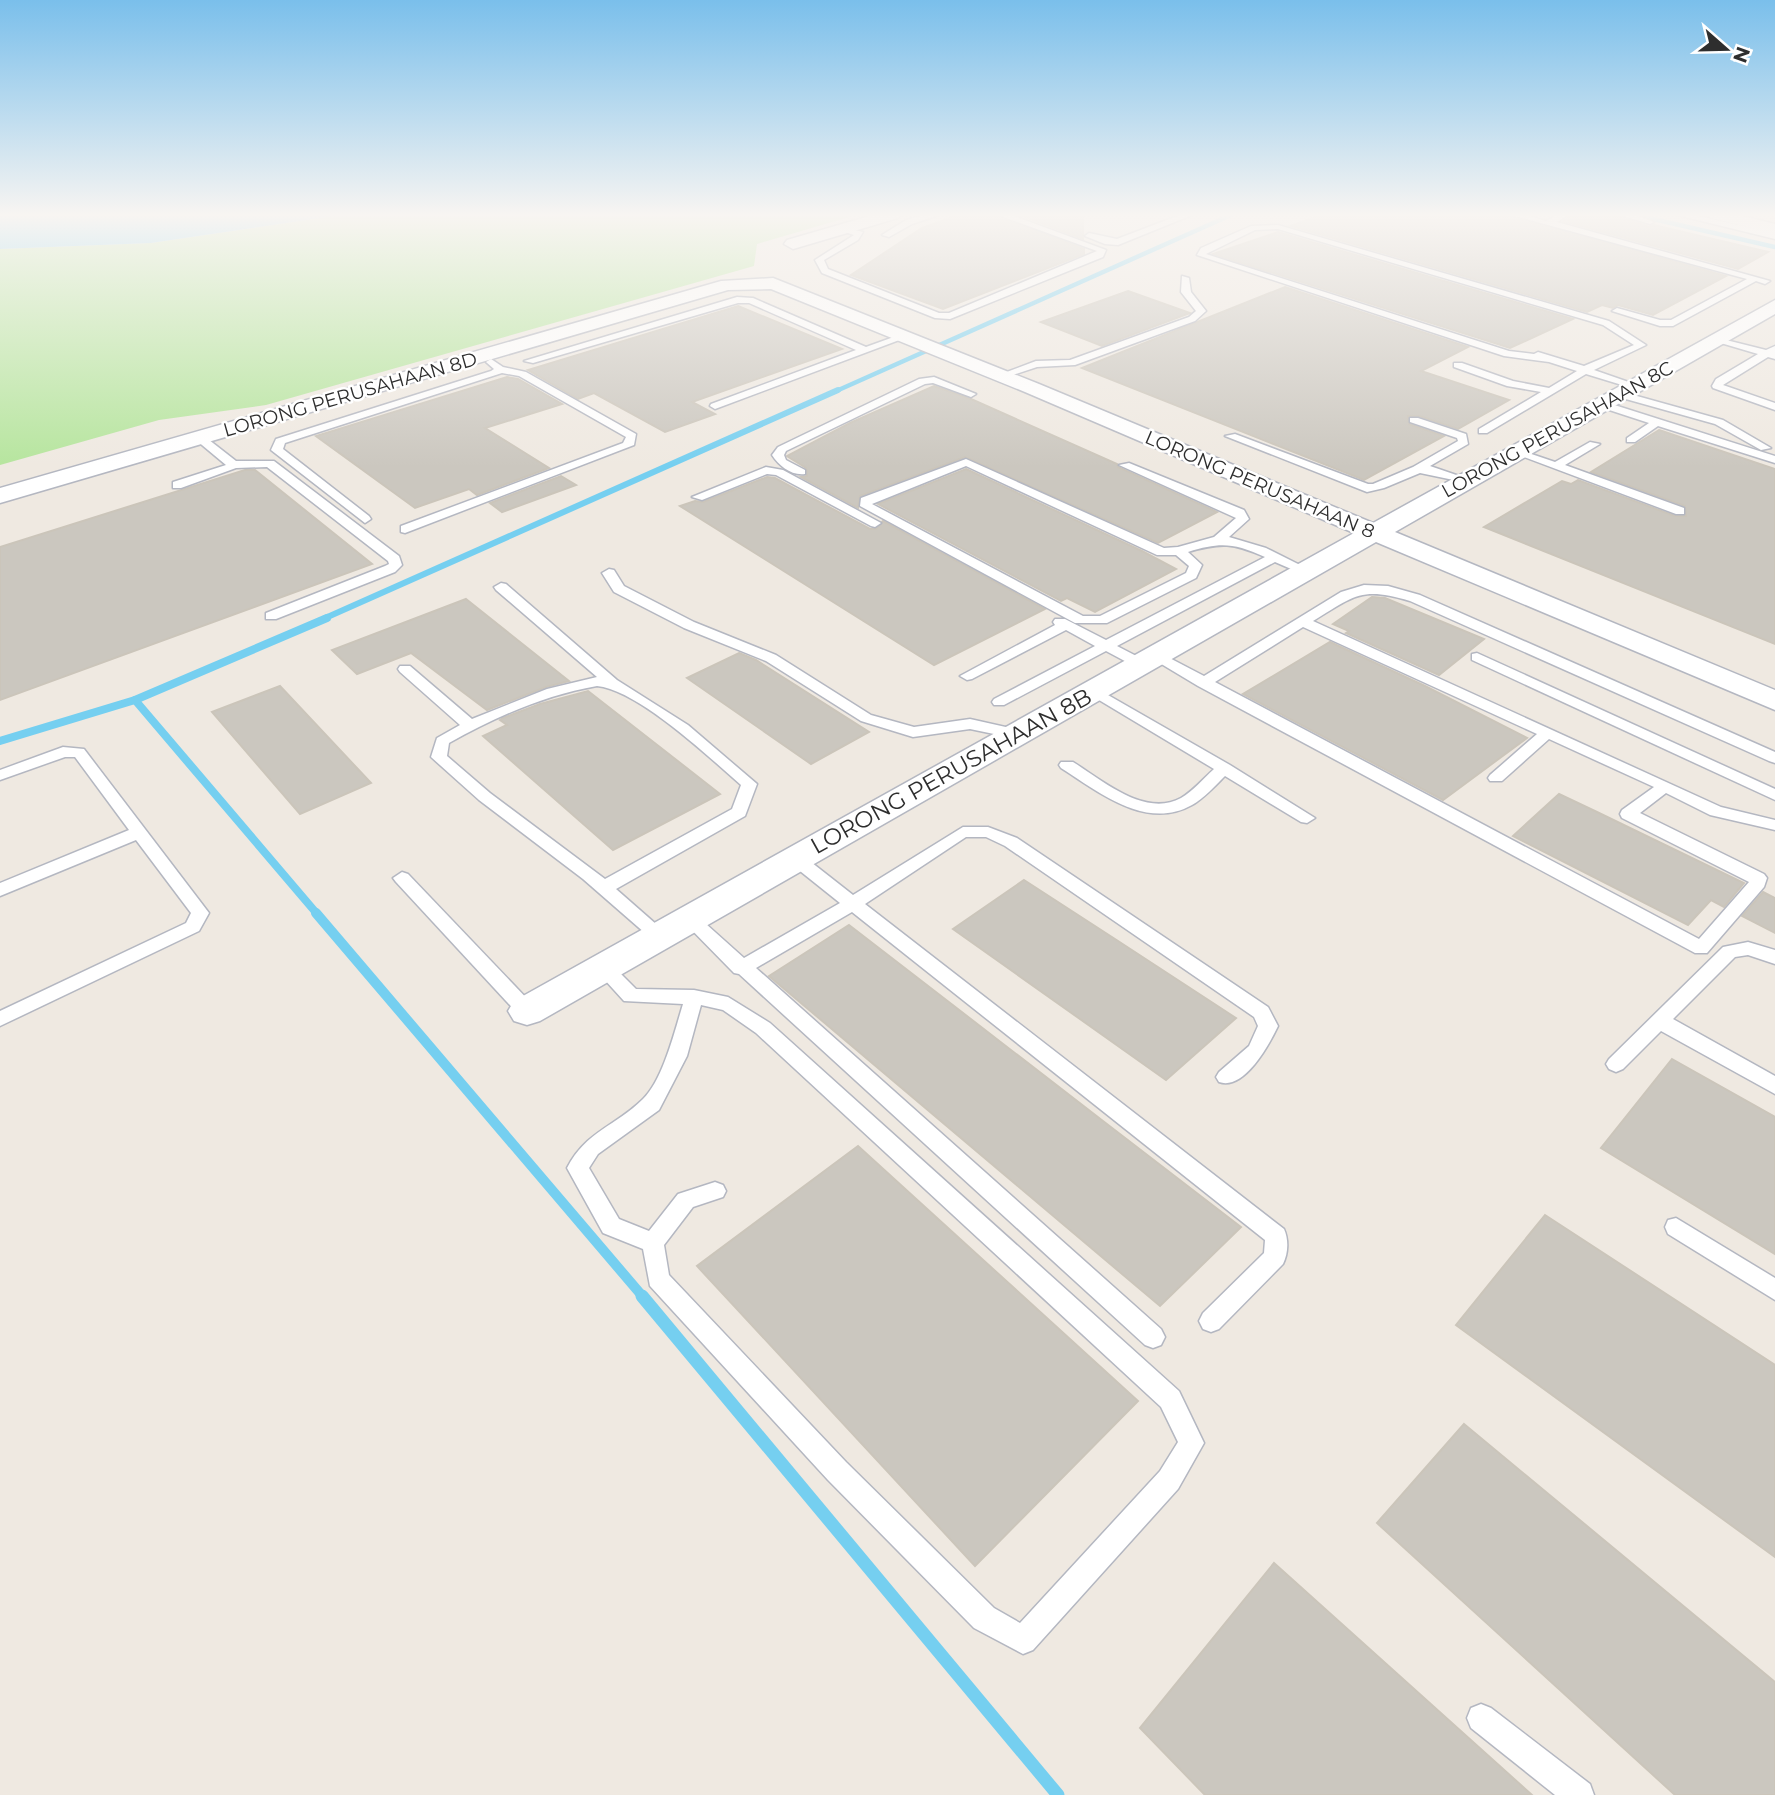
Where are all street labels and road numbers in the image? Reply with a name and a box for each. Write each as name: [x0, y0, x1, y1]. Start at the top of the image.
street label: LORONG PERUSAHAAN 8D: [221, 347, 480, 442]
street label: LORONG PERUSAHAAN 8C: [1438, 356, 1677, 503]
street label: LORONG PERUSAHAAN 8: [1141, 426, 1378, 543]
street label: LORONG PERUSAHAAN 8B: [806, 682, 1096, 860]

